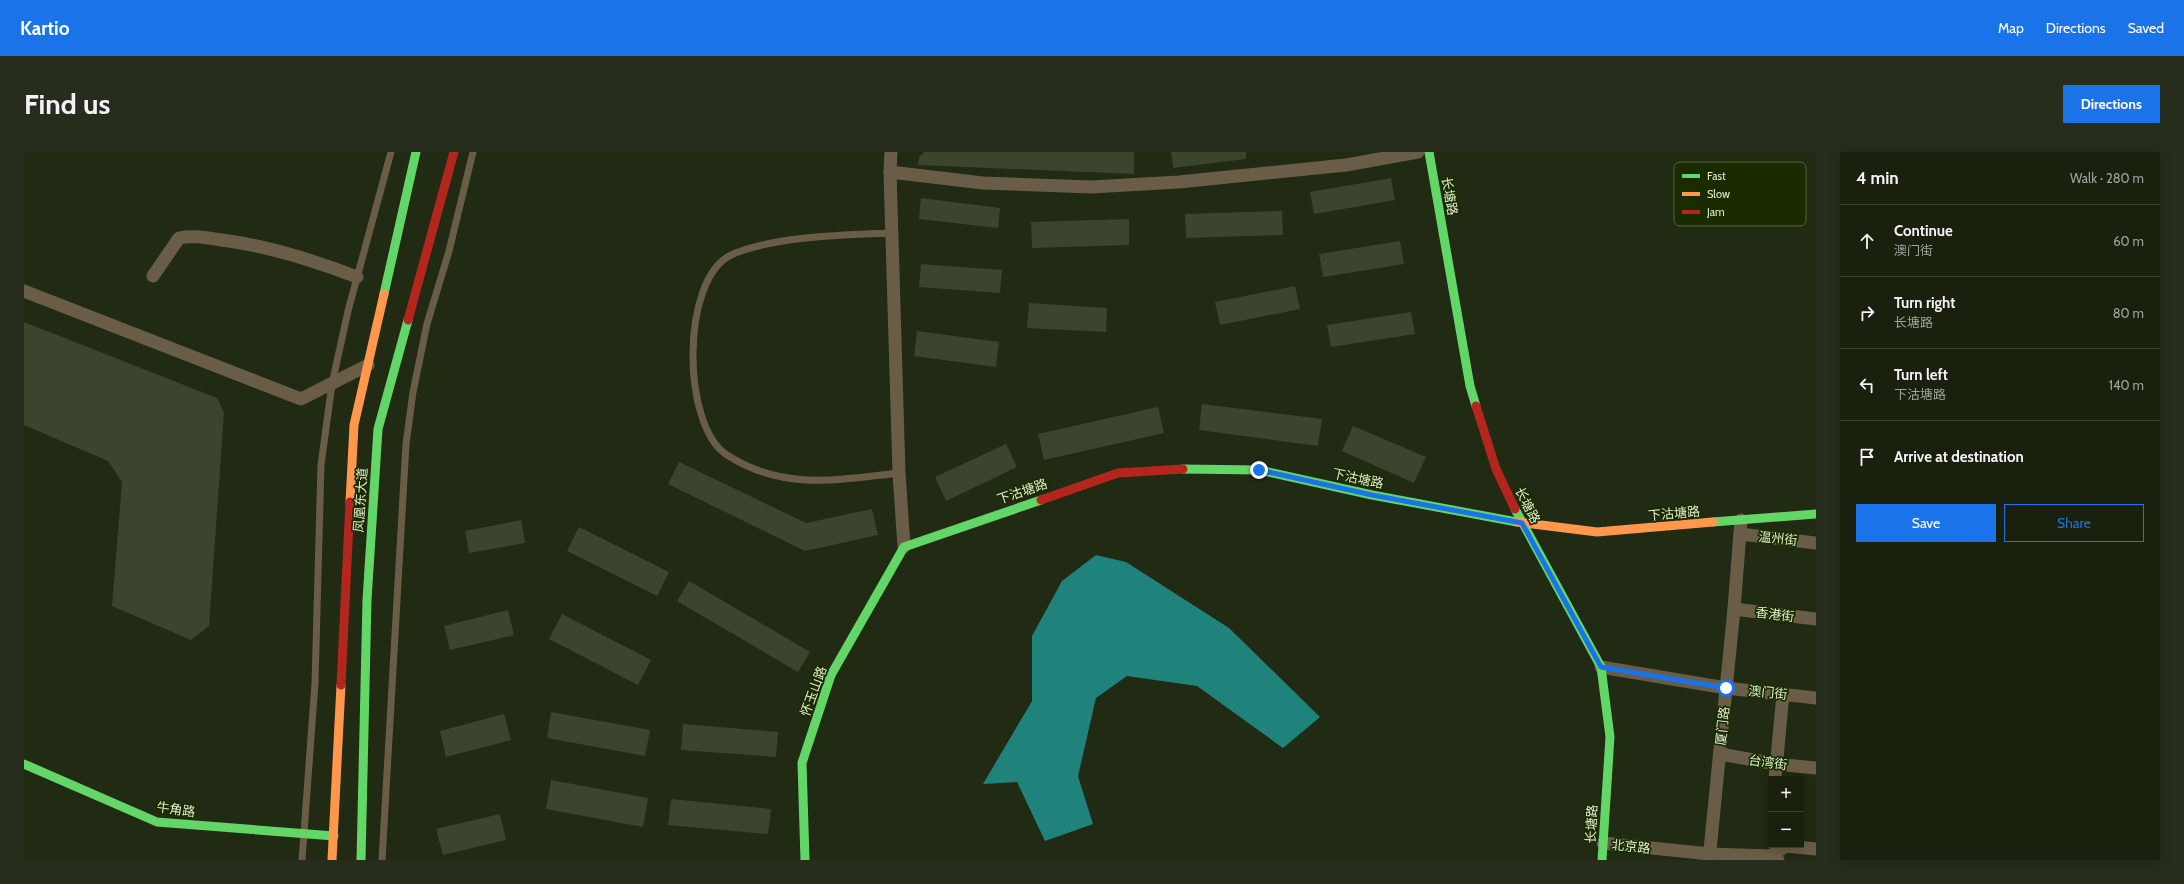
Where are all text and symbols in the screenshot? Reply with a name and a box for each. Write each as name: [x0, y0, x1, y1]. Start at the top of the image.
text: Kartio: [20, 17, 69, 40]
text: Map: [1998, 19, 2024, 37]
text: Directions: [2046, 19, 2106, 37]
text: Saved: [2128, 19, 2164, 37]
button: Directions: [2063, 85, 2160, 123]
text: Find us: [24, 87, 110, 121]
legend: [1674, 162, 1806, 226]
text: 4 min: [1856, 168, 1899, 188]
text: Fast: [1707, 169, 1726, 183]
text: Walk · 280 m: [2070, 170, 2144, 186]
street label: 长塘路: [1439, 175, 1461, 217]
text: Slow: [1707, 187, 1730, 201]
text: Jam: [1706, 205, 1725, 219]
text: Continue: [1894, 222, 1953, 240]
icon: ahead: [1856, 230, 1878, 252]
text: 60 m: [2113, 233, 2144, 249]
text: 澳门街: [1894, 242, 1933, 258]
text: Turn right: [1894, 294, 1955, 312]
icon: right: [1856, 302, 1878, 324]
text: 80 m: [2113, 305, 2144, 321]
text: 长塘路: [1894, 314, 1933, 330]
text: Turn left: [1894, 366, 1948, 384]
icon: left: [1856, 374, 1878, 396]
text: 140 m: [2109, 377, 2144, 393]
text: 下沽塘路: [1894, 386, 1946, 402]
icon: arrive: [1856, 446, 1878, 468]
text: Arrive at destination: [1894, 448, 2024, 466]
route end: [1250, 461, 1268, 479]
street label: 下沽塘路: [1331, 465, 1385, 491]
street label: 凤凰东大道: [350, 467, 370, 533]
street label: 下沽塘路: [995, 475, 1049, 507]
street label: 长塘路: [1512, 484, 1544, 526]
street label: 下沽塘路: [1647, 503, 1701, 523]
button: Save: [1856, 504, 1996, 542]
button: Share: [2004, 504, 2144, 542]
street label: 温州街: [1758, 528, 1798, 548]
street label: 香港街: [1755, 604, 1795, 624]
street label: 怀玉山路: [797, 664, 829, 718]
route start: [1717, 679, 1735, 697]
street label: 澳门街: [1748, 682, 1788, 702]
street label: 厦门路: [1712, 706, 1732, 746]
street label: 台湾街: [1748, 751, 1788, 773]
map controls: [1768, 776, 1804, 848]
button: +: [1768, 776, 1804, 812]
street label: 牛角路: [156, 798, 196, 820]
street label: 长塘路: [1582, 804, 1600, 844]
button: −: [1768, 812, 1804, 848]
street label: 北京路: [1611, 836, 1651, 856]

